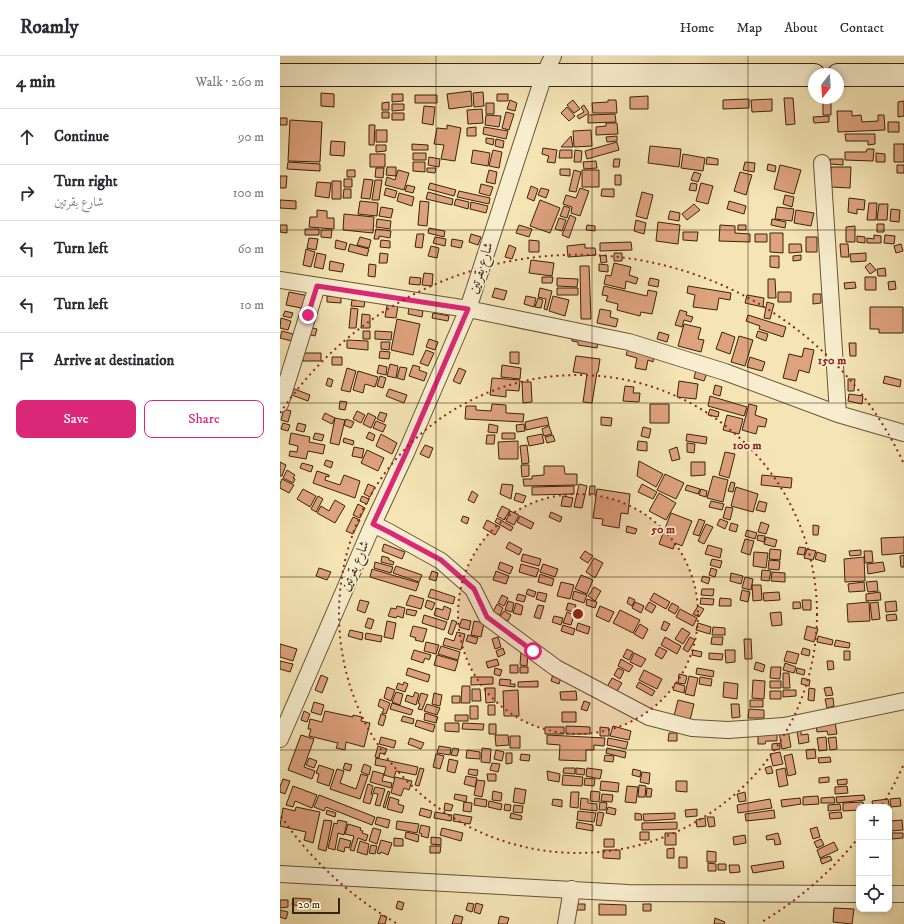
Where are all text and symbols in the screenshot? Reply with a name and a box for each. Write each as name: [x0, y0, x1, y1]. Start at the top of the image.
text: Roamly: [20, 16, 79, 39]
text: Home: [680, 19, 714, 37]
text: Map: [736, 19, 762, 37]
text: About: [784, 19, 818, 37]
text: Contact: [840, 19, 884, 37]
north arrow: [808, 68, 844, 104]
text: 4 min: [16, 71, 55, 93]
text: Walk · 260 m: [196, 74, 264, 90]
icon: ahead: [16, 126, 38, 148]
text: Continue: [54, 127, 109, 146]
text: 90 m: [238, 129, 264, 145]
text: Turn right: [54, 172, 117, 191]
icon: right: [16, 182, 38, 204]
text: 100 m: [233, 185, 264, 201]
text: شارع بقرتين: [54, 194, 104, 210]
icon: left: [16, 238, 38, 260]
text: Turn left: [54, 239, 108, 258]
street label: شارع بقرتين: [464, 240, 500, 297]
text: 60 m: [238, 241, 264, 257]
icon: left: [16, 294, 38, 316]
text: Turn left: [54, 295, 108, 314]
text: 10 m: [240, 297, 264, 313]
route end: [299, 306, 317, 324]
icon: arrive: [16, 350, 38, 372]
text: Arrive at destination: [54, 351, 174, 370]
text: 150 m: [818, 353, 846, 368]
button: Save: [16, 400, 136, 438]
button: Share: [144, 400, 264, 438]
text: 100 m: [733, 438, 761, 453]
text: 50 m: [650, 522, 675, 537]
street label: شارع بقرتين: [336, 538, 376, 595]
centre of rings: [571, 607, 585, 621]
route start: [524, 642, 542, 660]
map controls: [856, 804, 892, 912]
button: +: [856, 804, 892, 840]
button: −: [856, 840, 892, 876]
button: locate: [856, 876, 892, 912]
scale bar: [292, 896, 340, 915]
text: 20 m: [298, 898, 320, 912]

